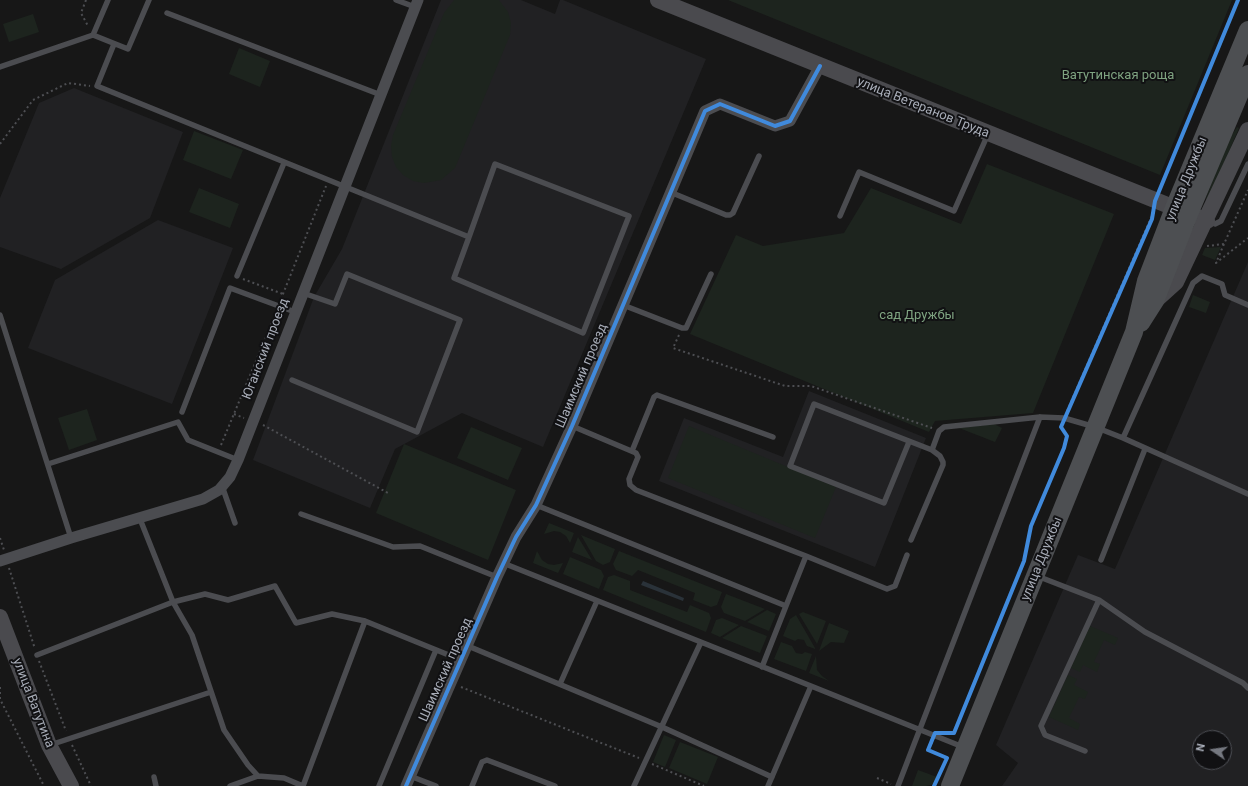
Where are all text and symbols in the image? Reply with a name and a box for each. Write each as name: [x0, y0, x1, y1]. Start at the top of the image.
park label: Ватутинская роща: [1062, 68, 1174, 84]
street label: улица Ветеранов Труда: [855, 74, 991, 142]
street label: улица Дружбы: [1163, 135, 1211, 223]
street label: Юганский проезд: [239, 296, 293, 402]
park label: сад Дружбы: [879, 308, 955, 324]
street label: Шаимский проезд: [553, 321, 611, 431]
street label: улица Дружбы: [1018, 515, 1066, 603]
street label: Шаимский проезд: [416, 616, 476, 724]
street label: улица Ватутина: [9, 656, 57, 750]
north arrow: [1192, 730, 1232, 770]
text: N: [1194, 742, 1208, 753]

